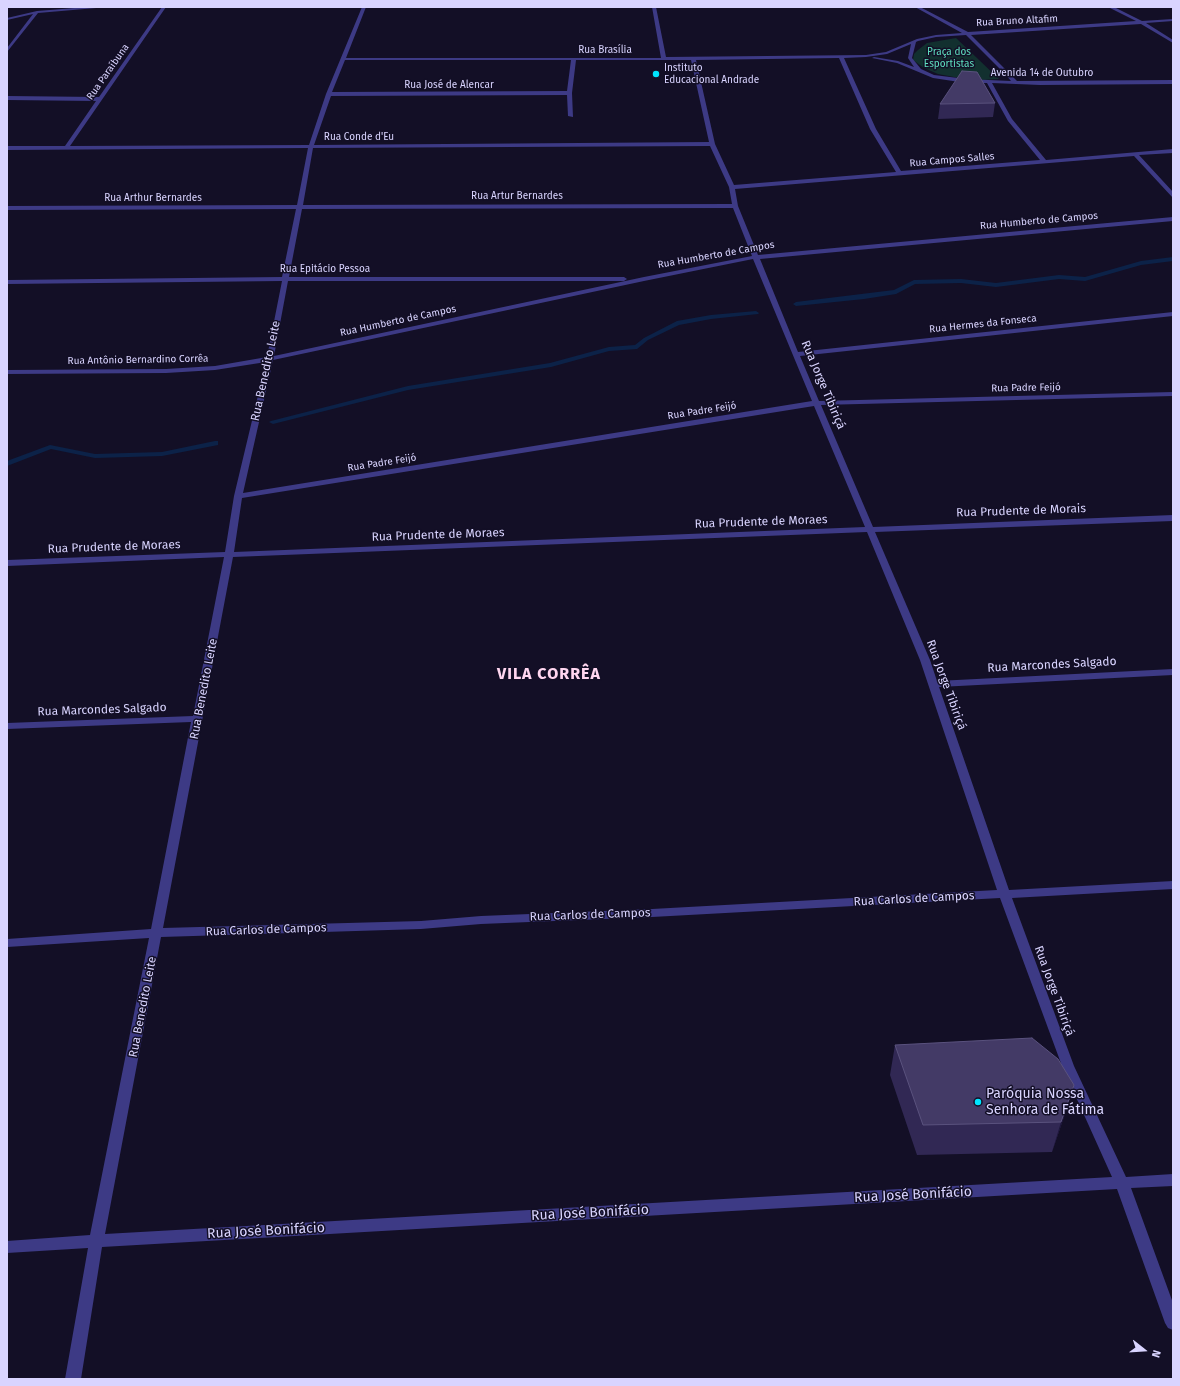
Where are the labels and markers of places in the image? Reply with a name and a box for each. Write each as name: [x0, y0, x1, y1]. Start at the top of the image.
place label: Instituto Educacional Andrade: [664, 62, 759, 86]
marker: Instituto Educacional Andrade: [651, 69, 661, 79]
place label: Paróquia Nossa Senhora de Fátima: [986, 1086, 1104, 1118]
marker: Paróquia Nossa Senhora de Fátima: [973, 1097, 983, 1107]

